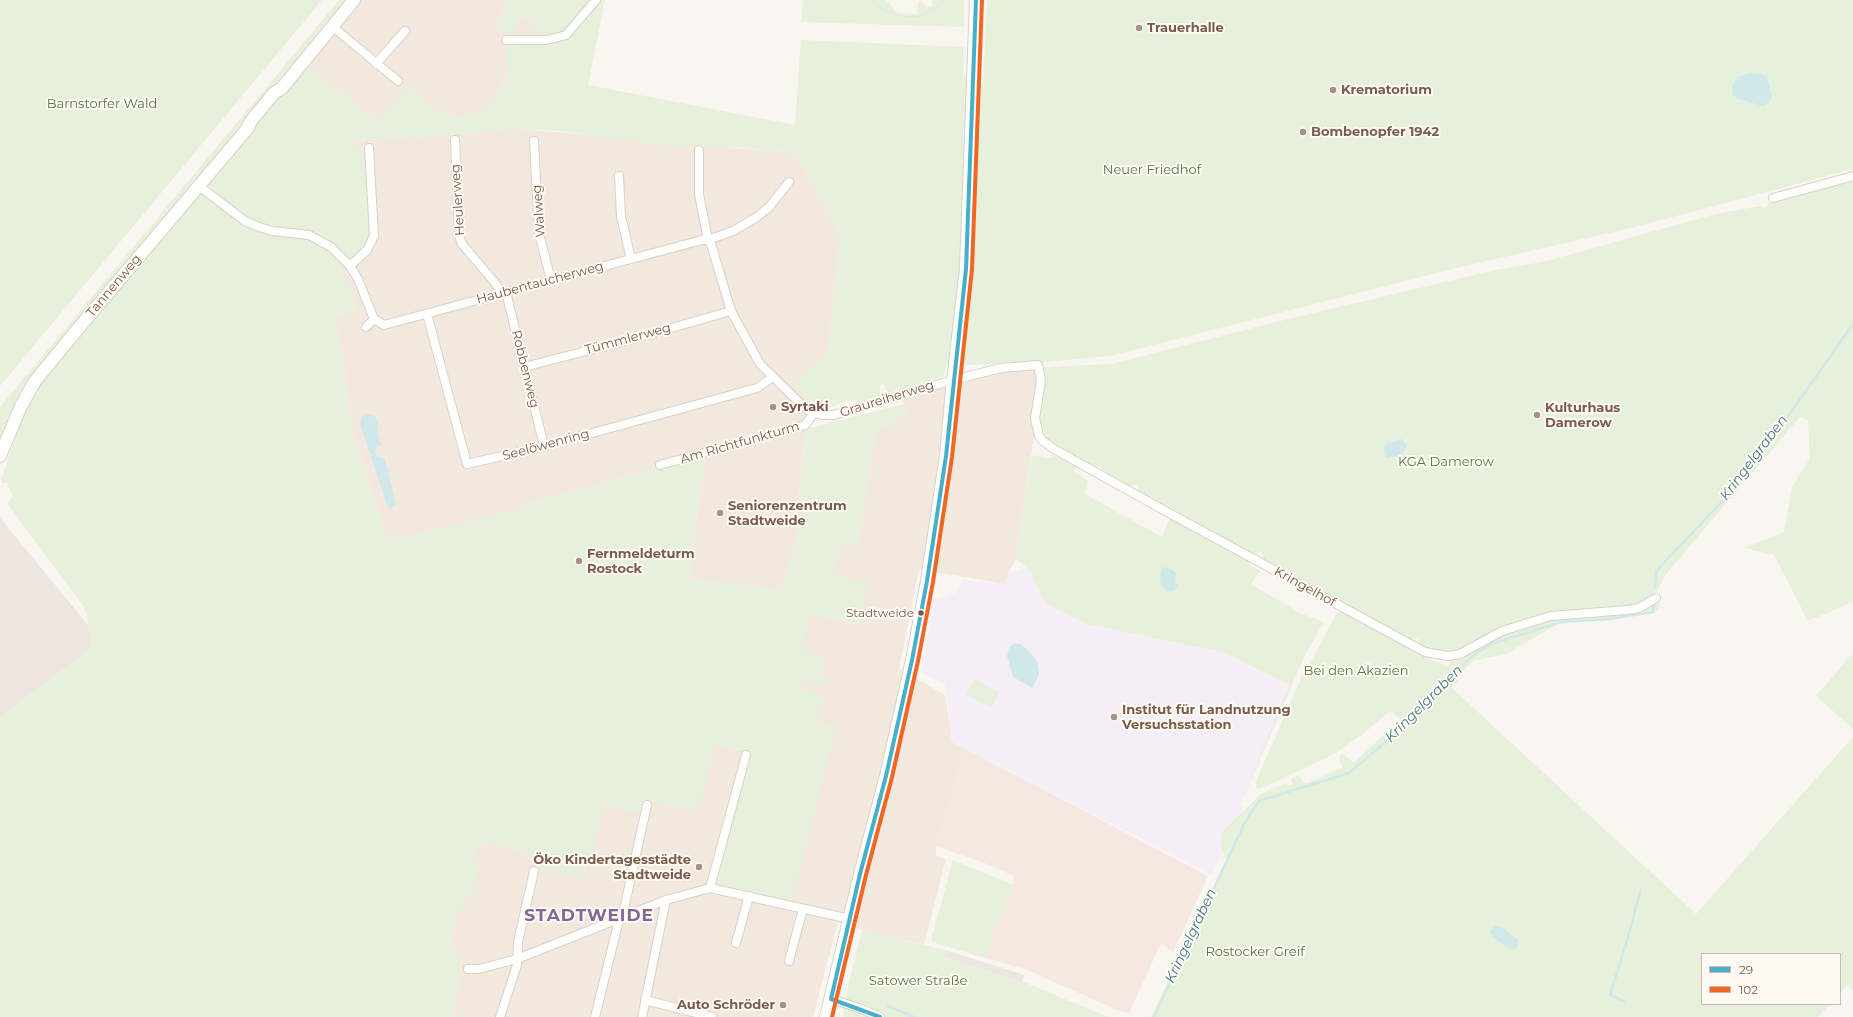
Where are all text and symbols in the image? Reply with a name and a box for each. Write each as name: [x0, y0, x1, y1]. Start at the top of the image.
place label: Trauerhalle: [1147, 20, 1224, 36]
marker: Trauerhalle: [1134, 23, 1144, 33]
place label: Krematorium: [1341, 82, 1432, 98]
marker: Krematorium: [1328, 85, 1338, 95]
park label: Barnstorfer Wald: [47, 96, 157, 112]
place label: Bombenopfer 1942: [1311, 124, 1439, 140]
marker: Bombenopfer 1942: [1298, 127, 1308, 137]
park label: Neuer Friedhof: [1103, 162, 1201, 178]
street label: Heulerweg: [448, 164, 468, 236]
street label: Walweg: [529, 184, 549, 238]
street label: Tannenweg: [83, 252, 145, 320]
street label: Haubentaucherweg: [475, 258, 605, 308]
street label: Tümmlerweg: [583, 320, 673, 358]
street label: Robbenweg: [508, 328, 542, 410]
street label: Graureiherweg: [838, 377, 936, 421]
place label: Syrtaki: [781, 399, 829, 415]
place label: Kulturhaus Damerow: [1545, 400, 1620, 431]
marker: Syrtaki: [768, 402, 778, 412]
marker: Kulturhaus Damerow: [1532, 410, 1542, 420]
water label: Kringelgraben: [1717, 412, 1791, 504]
street label: Am Richtfunkturm: [679, 419, 801, 467]
street label: Seelöwenring: [501, 426, 591, 464]
park label: KGA Damerow: [1398, 454, 1494, 470]
place label: Seniorenzentrum Stadtweide: [728, 498, 847, 529]
marker: Seniorenzentrum Stadtweide: [715, 508, 725, 518]
place label: Fernmeldeturm Rostock: [587, 546, 695, 577]
marker: Fernmeldeturm Rostock: [574, 556, 584, 566]
street label: Kringelhof: [1271, 564, 1339, 610]
place label: Stadtweide: [846, 606, 914, 620]
marker: Stadtweide: [916, 608, 926, 618]
water label: Kringelgraben: [1382, 662, 1466, 746]
park label: Bei den Akazien: [1304, 663, 1408, 679]
place label: Institut für Landnutzung Versuchsstation: [1122, 702, 1291, 733]
marker: Institut für Landnutzung Versuchsstation: [1109, 712, 1119, 722]
place label: Öko Kindertagesstädte Stadtweide: [533, 852, 691, 883]
marker: Öko Kindertagesstädte Stadtweide: [694, 862, 704, 872]
water label: Kringelgraben: [1162, 886, 1220, 986]
district label: STADTWEIDE: [524, 906, 654, 926]
park label: Rostocker Greif: [1205, 944, 1305, 960]
legend: [1701, 953, 1841, 1005]
text: 29: [1739, 962, 1753, 977]
park label: Satower Straße: [869, 973, 967, 989]
text: 102: [1739, 982, 1758, 997]
place label: Auto Schröder: [677, 997, 775, 1013]
marker: Auto Schröder: [778, 1000, 788, 1010]

